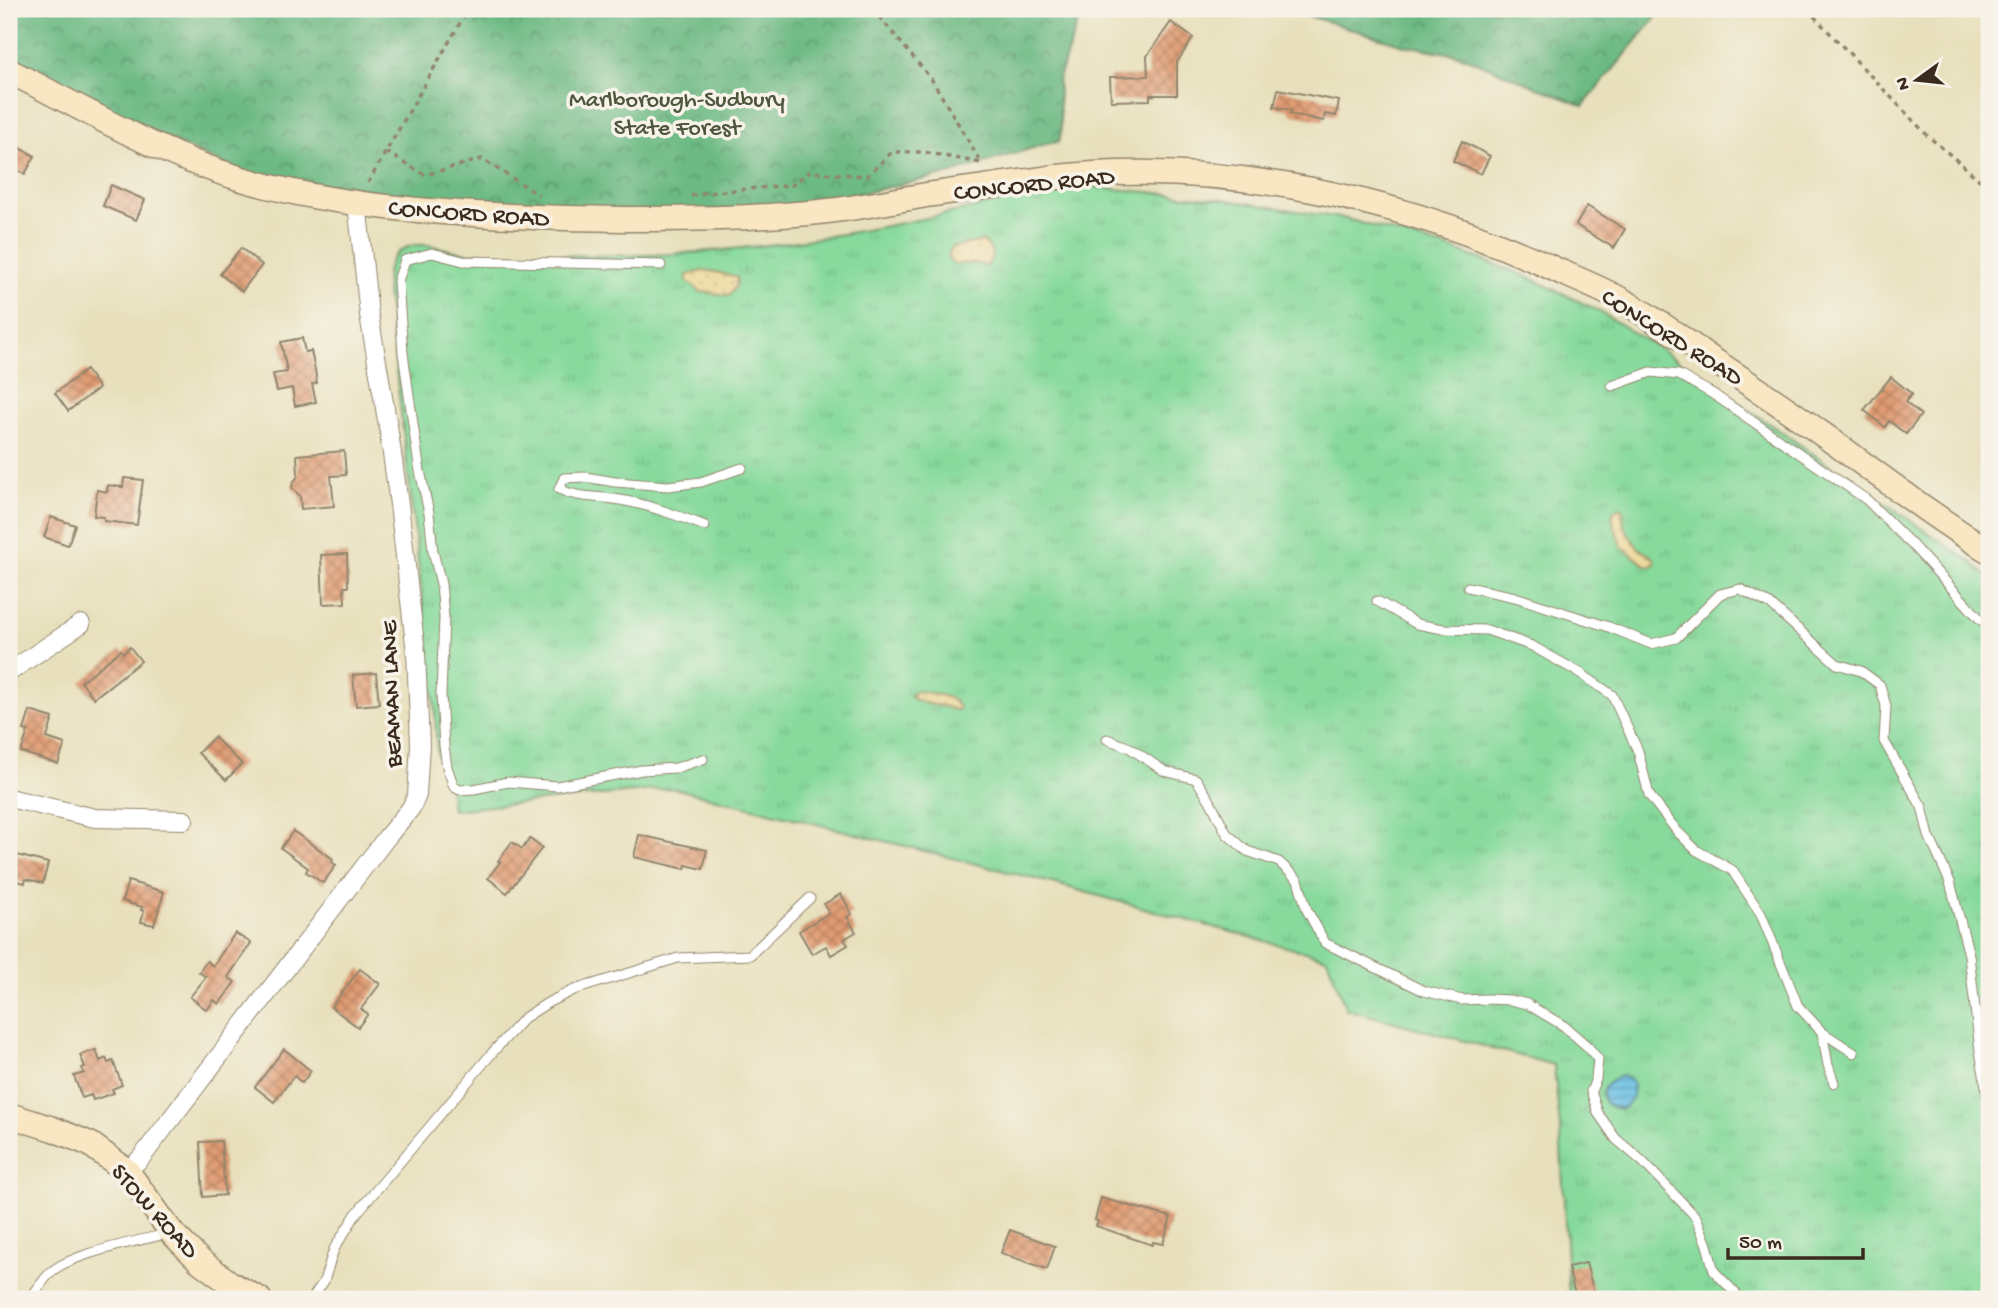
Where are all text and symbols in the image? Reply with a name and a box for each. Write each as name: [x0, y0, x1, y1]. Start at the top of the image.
north arrow: [1882, 46, 1952, 116]
text: N: [1891, 75, 1917, 92]
park label: Marlborough-Sudbury State Forest: [569, 87, 785, 144]
street label: CONCORD ROAD: [953, 164, 1116, 209]
street label: CONCORD ROAD: [387, 195, 551, 236]
street label: CONCORD ROAD: [1595, 284, 1748, 394]
street label: BEAMAN LANE: [376, 619, 411, 769]
street label: STOW ROAD: [103, 1159, 204, 1266]
scale bar: [1728, 1217, 1863, 1261]
text: 50 m: [1739, 1232, 1782, 1257]

